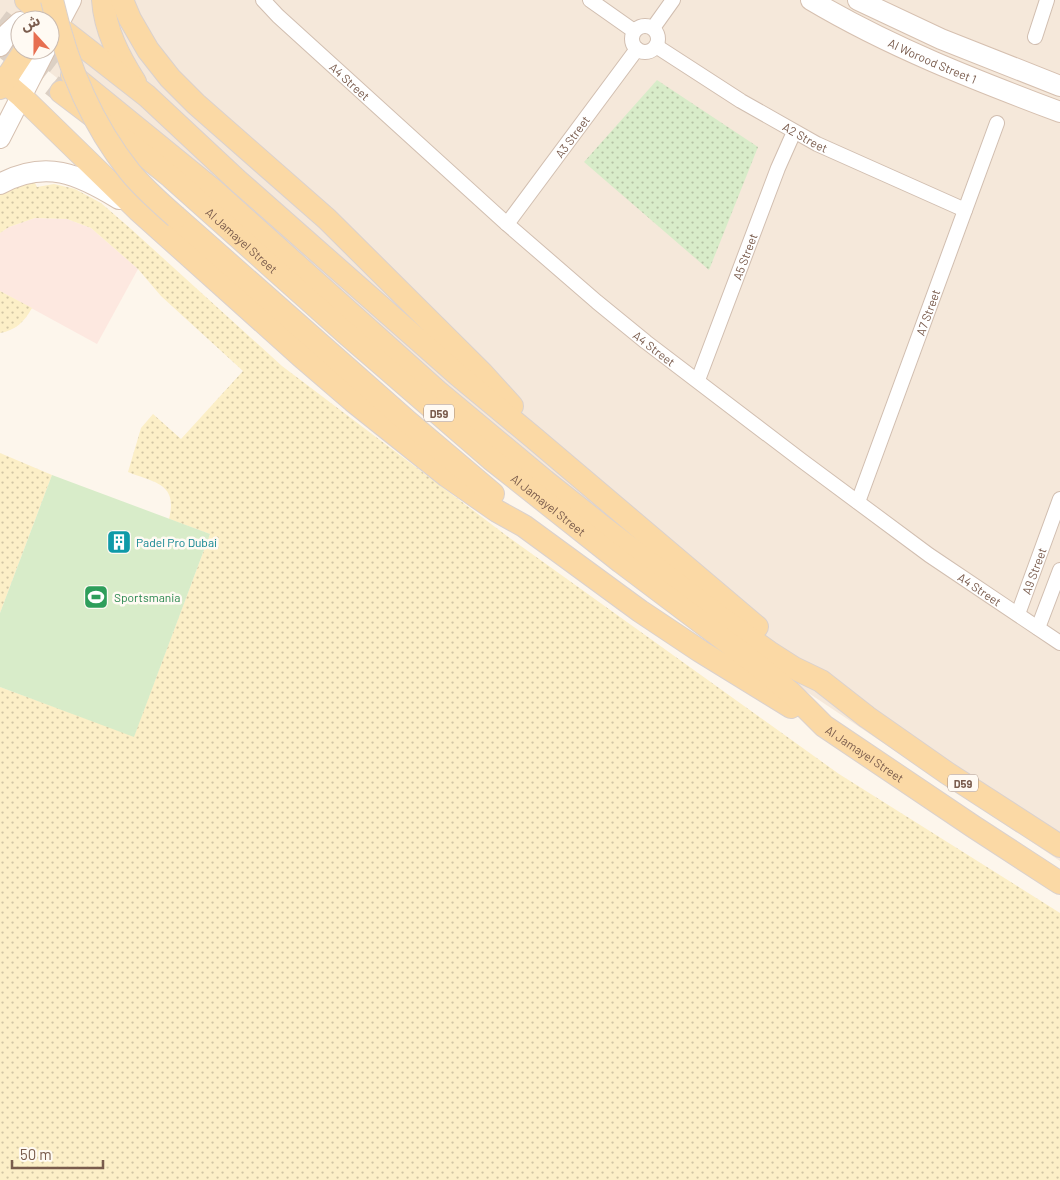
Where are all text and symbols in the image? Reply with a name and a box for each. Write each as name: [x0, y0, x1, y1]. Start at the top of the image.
north arrow: [10, 10, 60, 60]
text: ش: [18, 11, 42, 34]
street label: Al Worood Street 1: [886, 35, 979, 86]
street label: A4 Street: [327, 60, 373, 103]
street label: A3 Street: [552, 113, 592, 160]
street label: A2 Street: [780, 119, 830, 155]
street label: Al Jamayel Street: [203, 205, 281, 276]
street label: A5 Street: [729, 231, 760, 282]
street label: A7 Street: [913, 287, 942, 337]
street label: A4 Street: [631, 328, 678, 369]
road number: D59: [424, 404, 454, 422]
street label: Al Jamayel Street: [508, 471, 589, 538]
building icon: Padel Pro Dubai: [106, 529, 132, 555]
place label: Padel Pro Dubai: [136, 535, 217, 549]
street label: A9 Street: [1019, 545, 1049, 596]
street label: A4 Street: [955, 570, 1004, 609]
sports icon: Sportsmania: [83, 584, 109, 610]
place label: Sportsmania: [114, 590, 180, 604]
street label: Al Jamayel Street: [823, 722, 907, 785]
road number: D59: [948, 774, 978, 791]
scale bar: [12, 1138, 104, 1170]
text: 50 m: [20, 1145, 52, 1163]

